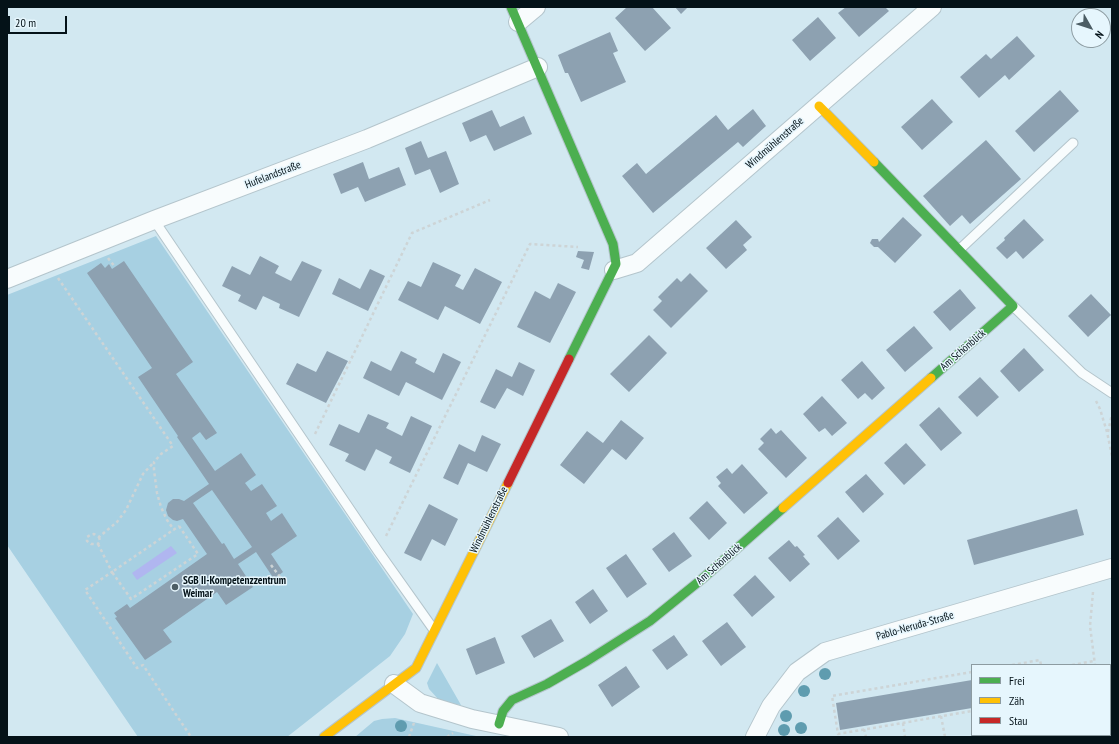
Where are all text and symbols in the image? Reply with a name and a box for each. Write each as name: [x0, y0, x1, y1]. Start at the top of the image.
scale bar: [10, 8, 69, 34]
north arrow: [1071, 8, 1111, 48]
text: 20 m: [15, 15, 36, 30]
text: N: [1092, 28, 1107, 42]
street label: Windmühlenstraße: [743, 114, 807, 172]
street label: Hufelandstraße: [243, 158, 303, 192]
street label: Am Schönblick: [938, 327, 988, 373]
street label: Windmühlenstraße: [467, 485, 511, 555]
street label: Am Schönblick: [694, 541, 744, 587]
place label: SGB II-Kompetenzzentrum Weimar: [183, 574, 286, 600]
marker: SGB II-Kompetenzzentrum Weimar: [170, 582, 180, 592]
street label: Pablo-Neruda-Straße: [875, 609, 955, 643]
legend: [971, 664, 1111, 736]
text: Frei: [1009, 673, 1025, 688]
text: Zäh: [1009, 693, 1024, 708]
text: Stau: [1009, 713, 1027, 728]

